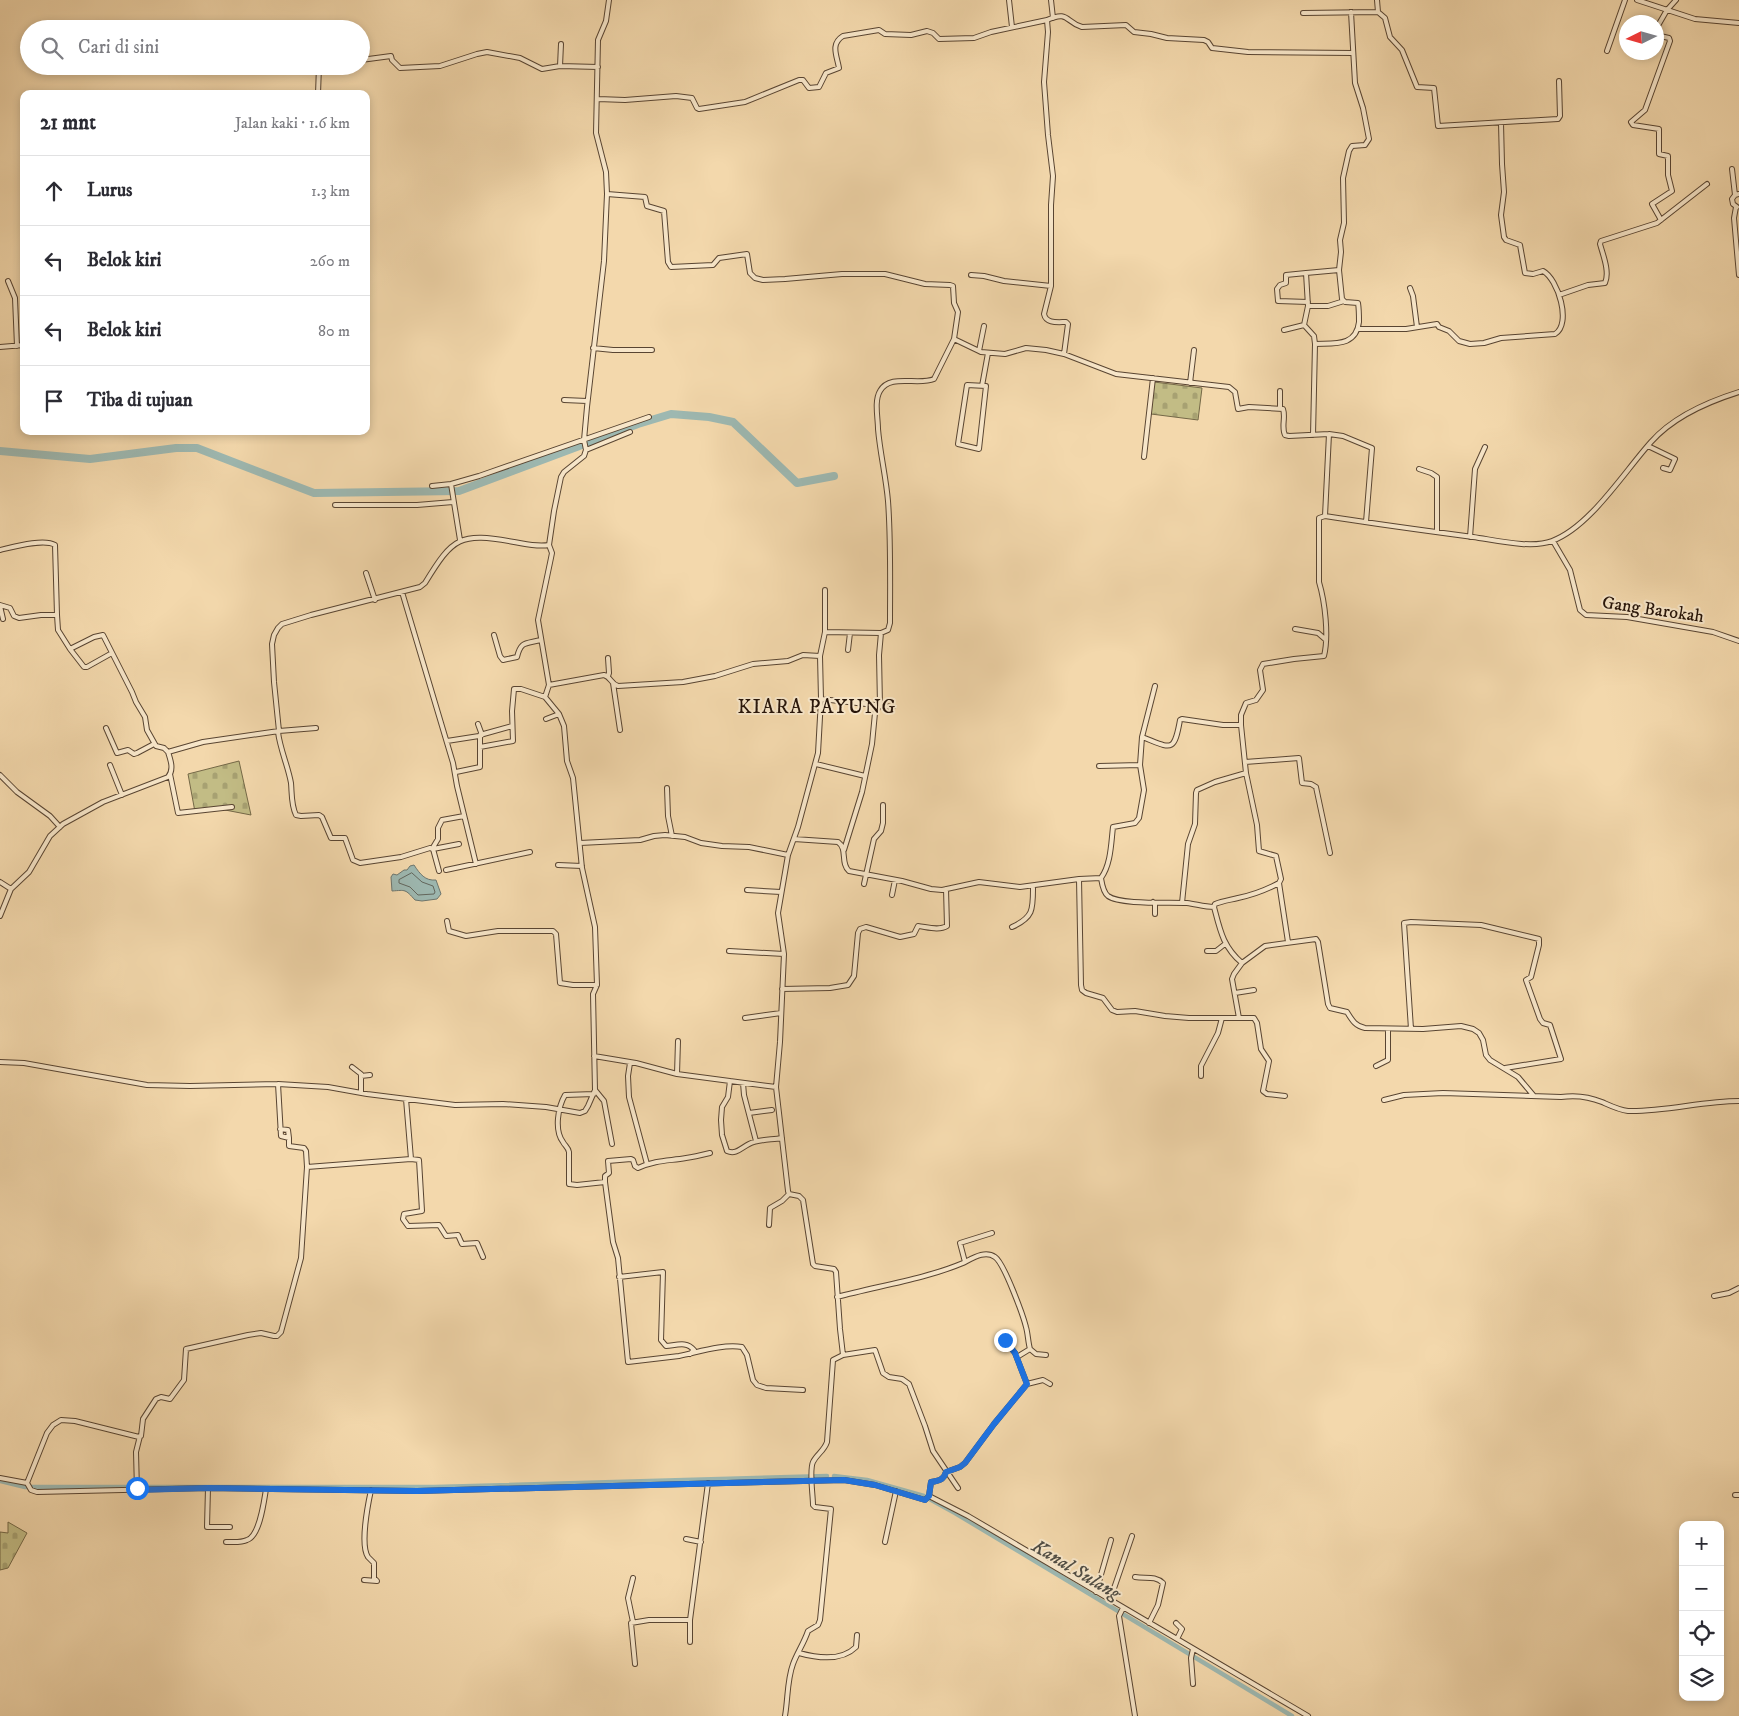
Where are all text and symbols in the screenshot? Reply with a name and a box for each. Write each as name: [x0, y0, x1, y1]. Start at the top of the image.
north arrow: [1619, 15, 1664, 60]
search box: [20, 20, 370, 75]
icon: search: [38, 34, 66, 62]
text: Cari di sini: [78, 36, 159, 59]
text: 21 mnt: [40, 110, 96, 136]
text: Jalan kaki · 1.6 km: [235, 113, 350, 133]
icon: ahead: [40, 177, 68, 205]
text: Lurus: [87, 179, 132, 202]
text: 1.3 km: [311, 181, 350, 201]
icon: left: [40, 247, 68, 275]
text: Belok kiri: [87, 249, 161, 272]
text: 260 m: [310, 251, 350, 271]
icon: left: [40, 317, 68, 345]
text: Belok kiri: [87, 319, 161, 342]
text: 80 m: [318, 321, 350, 341]
icon: arrive: [40, 387, 68, 415]
text: Tiba di tujuan: [87, 389, 193, 412]
street label: Gang Barokah: [1601, 592, 1706, 628]
district label: KIARA PAYUNG: [737, 695, 897, 720]
route end: [994, 1329, 1017, 1352]
route start: [126, 1477, 149, 1500]
map controls: [1679, 1521, 1724, 1701]
button: +: [1679, 1521, 1724, 1566]
water label: Kanal Sulang: [1027, 1534, 1125, 1606]
button: −: [1679, 1566, 1724, 1611]
button: locate: [1679, 1611, 1724, 1656]
button: layers: [1679, 1656, 1724, 1701]

